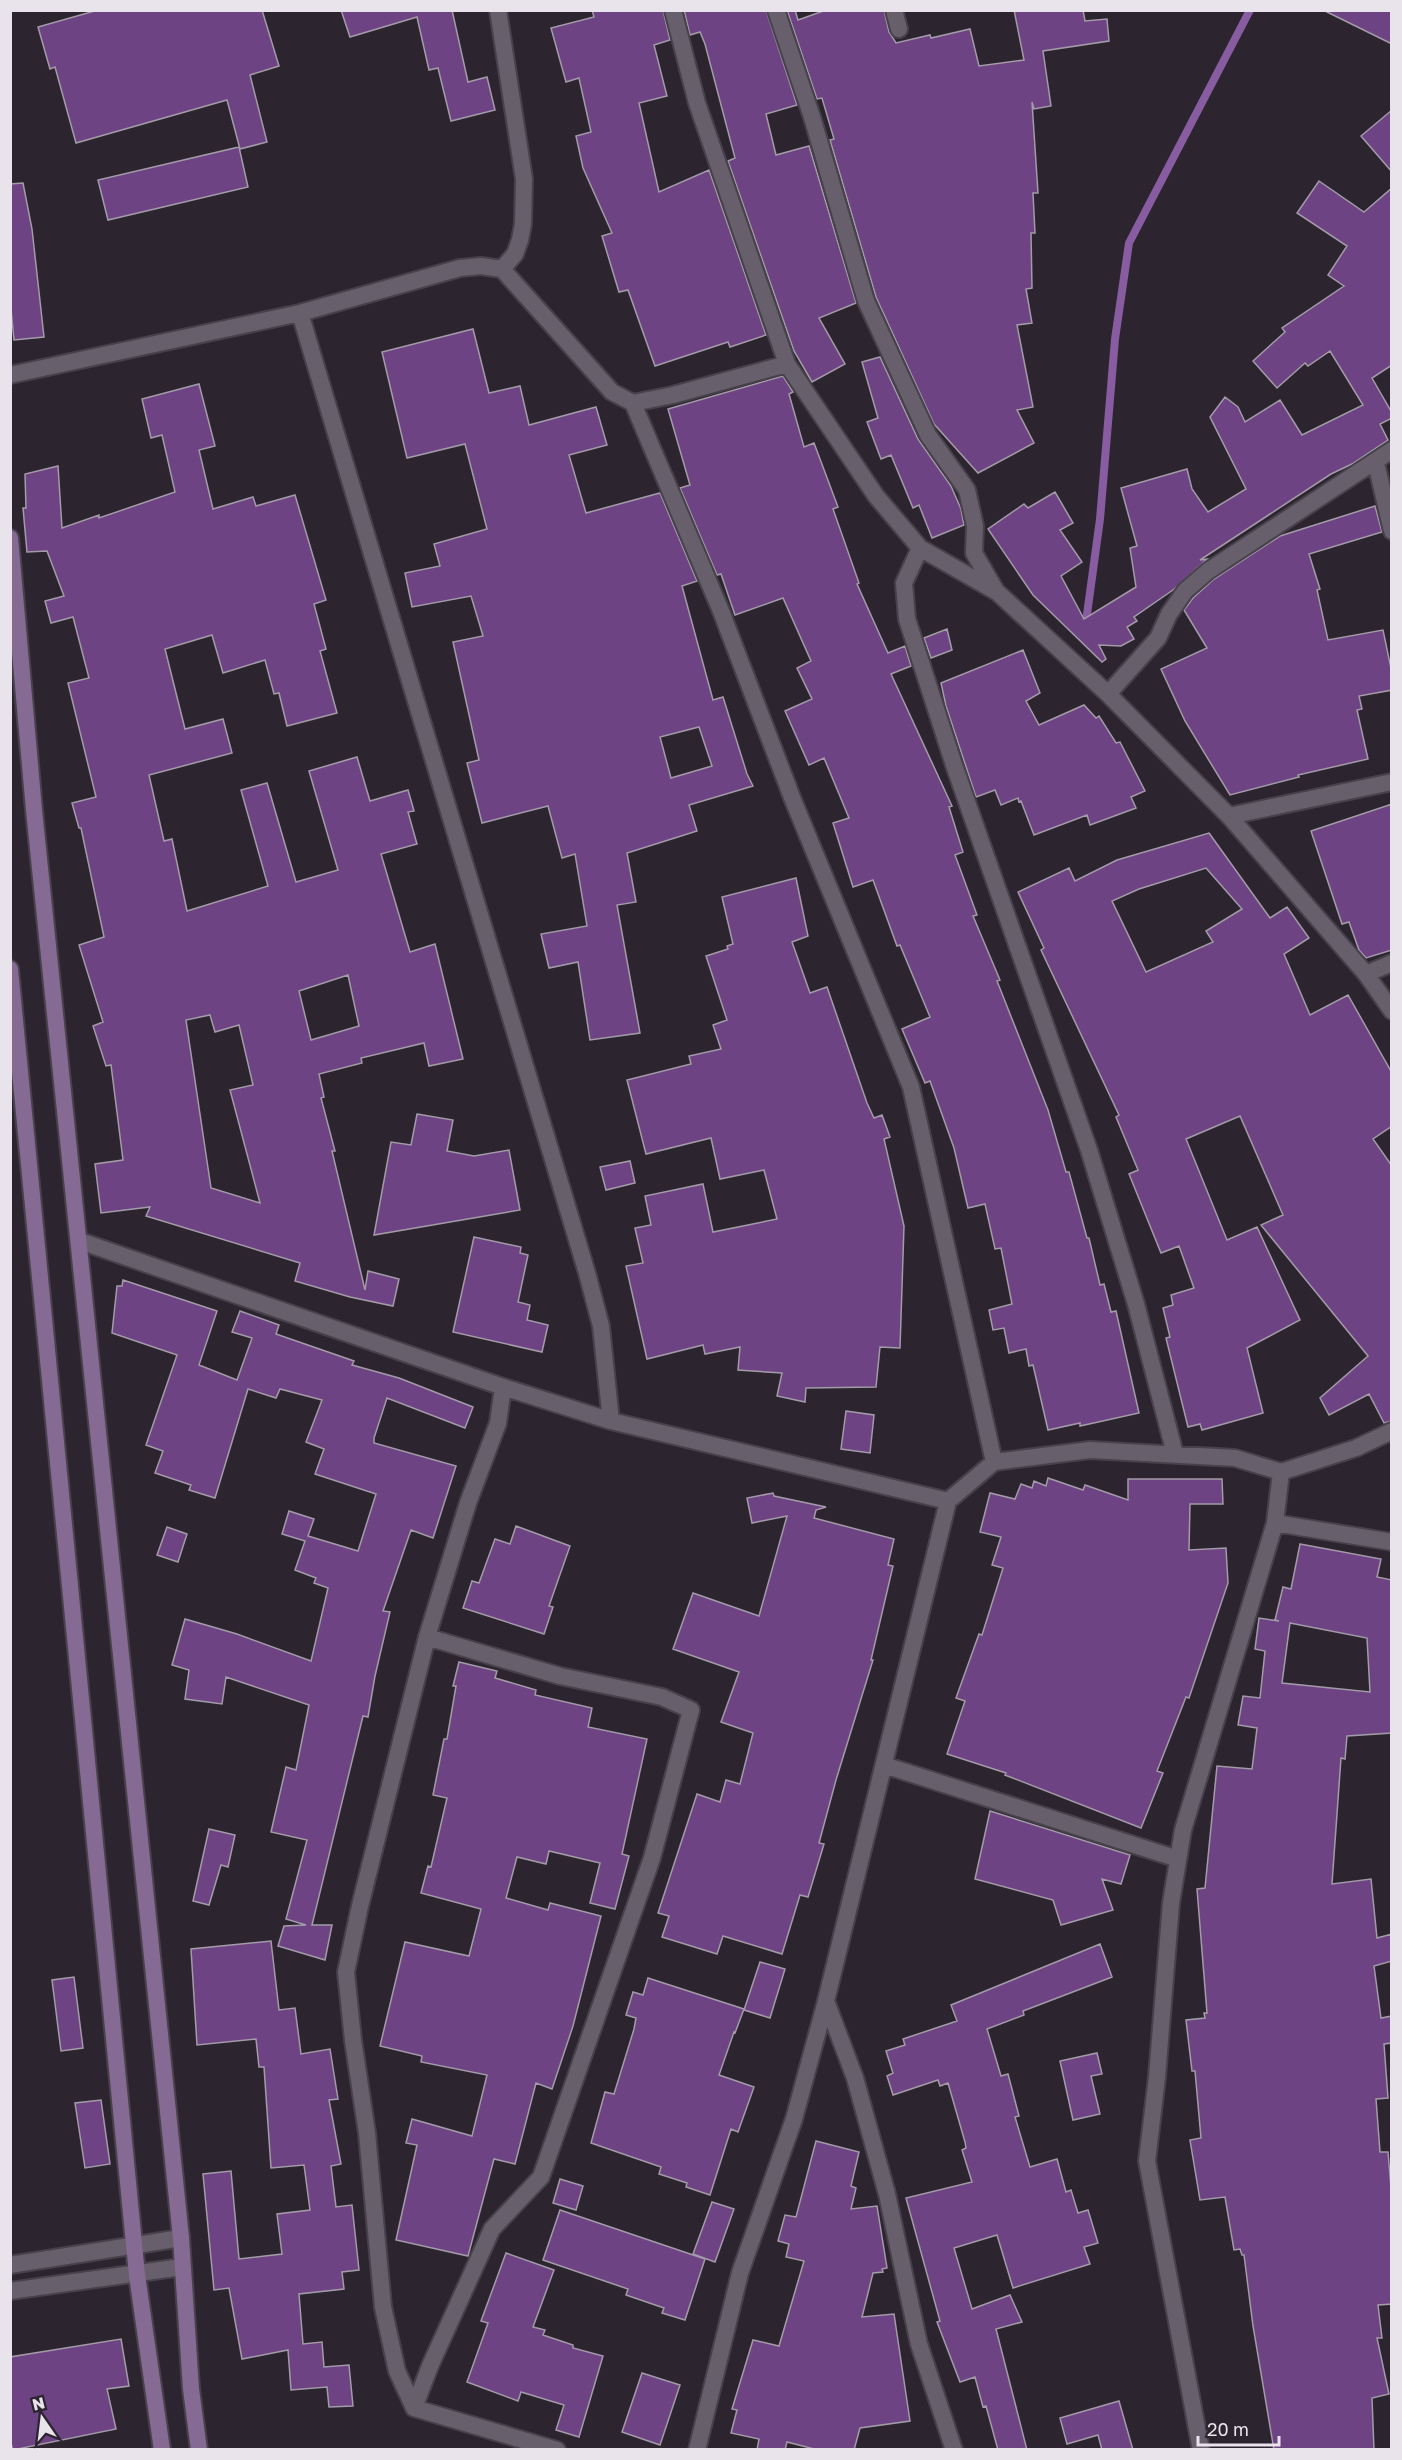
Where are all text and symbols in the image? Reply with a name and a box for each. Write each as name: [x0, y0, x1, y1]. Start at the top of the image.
north arrow: [12, 2388, 72, 2448]
text: N: [30, 2392, 47, 2415]
scale bar: [1198, 2409, 1279, 2447]
text: 20 m: [1207, 2418, 1249, 2440]

